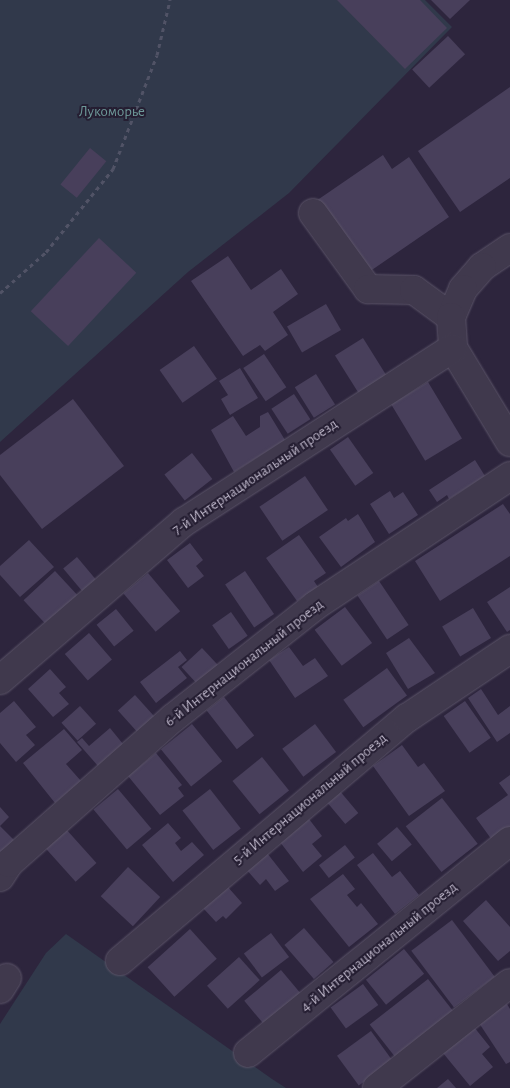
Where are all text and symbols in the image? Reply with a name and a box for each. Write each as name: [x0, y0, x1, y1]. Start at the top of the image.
park label: Лукоморье: [79, 103, 145, 121]
street label: 7-й Интернациональный проезд: [169, 415, 341, 539]
street label: 6-й Интернациональный проезд: [161, 595, 327, 731]
street label: 5-й Интернациональный проезд: [229, 729, 391, 869]
street label: 4-й Интернациональный проезд: [297, 878, 461, 1016]

